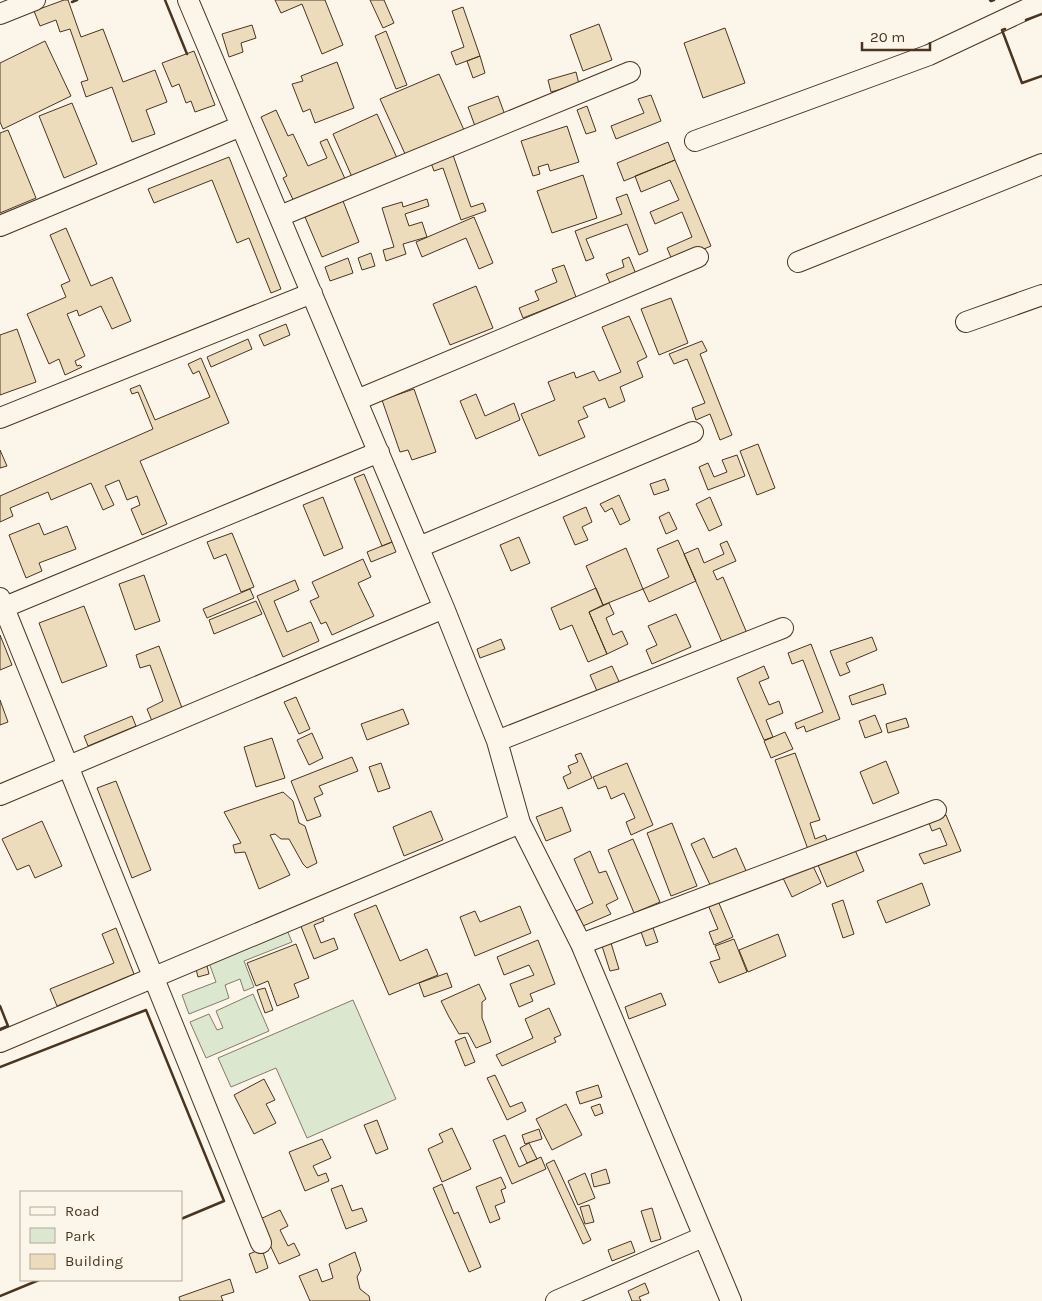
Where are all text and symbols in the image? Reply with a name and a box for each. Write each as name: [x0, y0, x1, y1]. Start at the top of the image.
scale bar: [862, 20, 930, 52]
text: 20 m: [870, 28, 905, 46]
legend: [20, 1191, 182, 1281]
text: Road: [65, 1202, 100, 1220]
text: Park: [65, 1227, 95, 1245]
text: Building: [65, 1252, 123, 1270]

